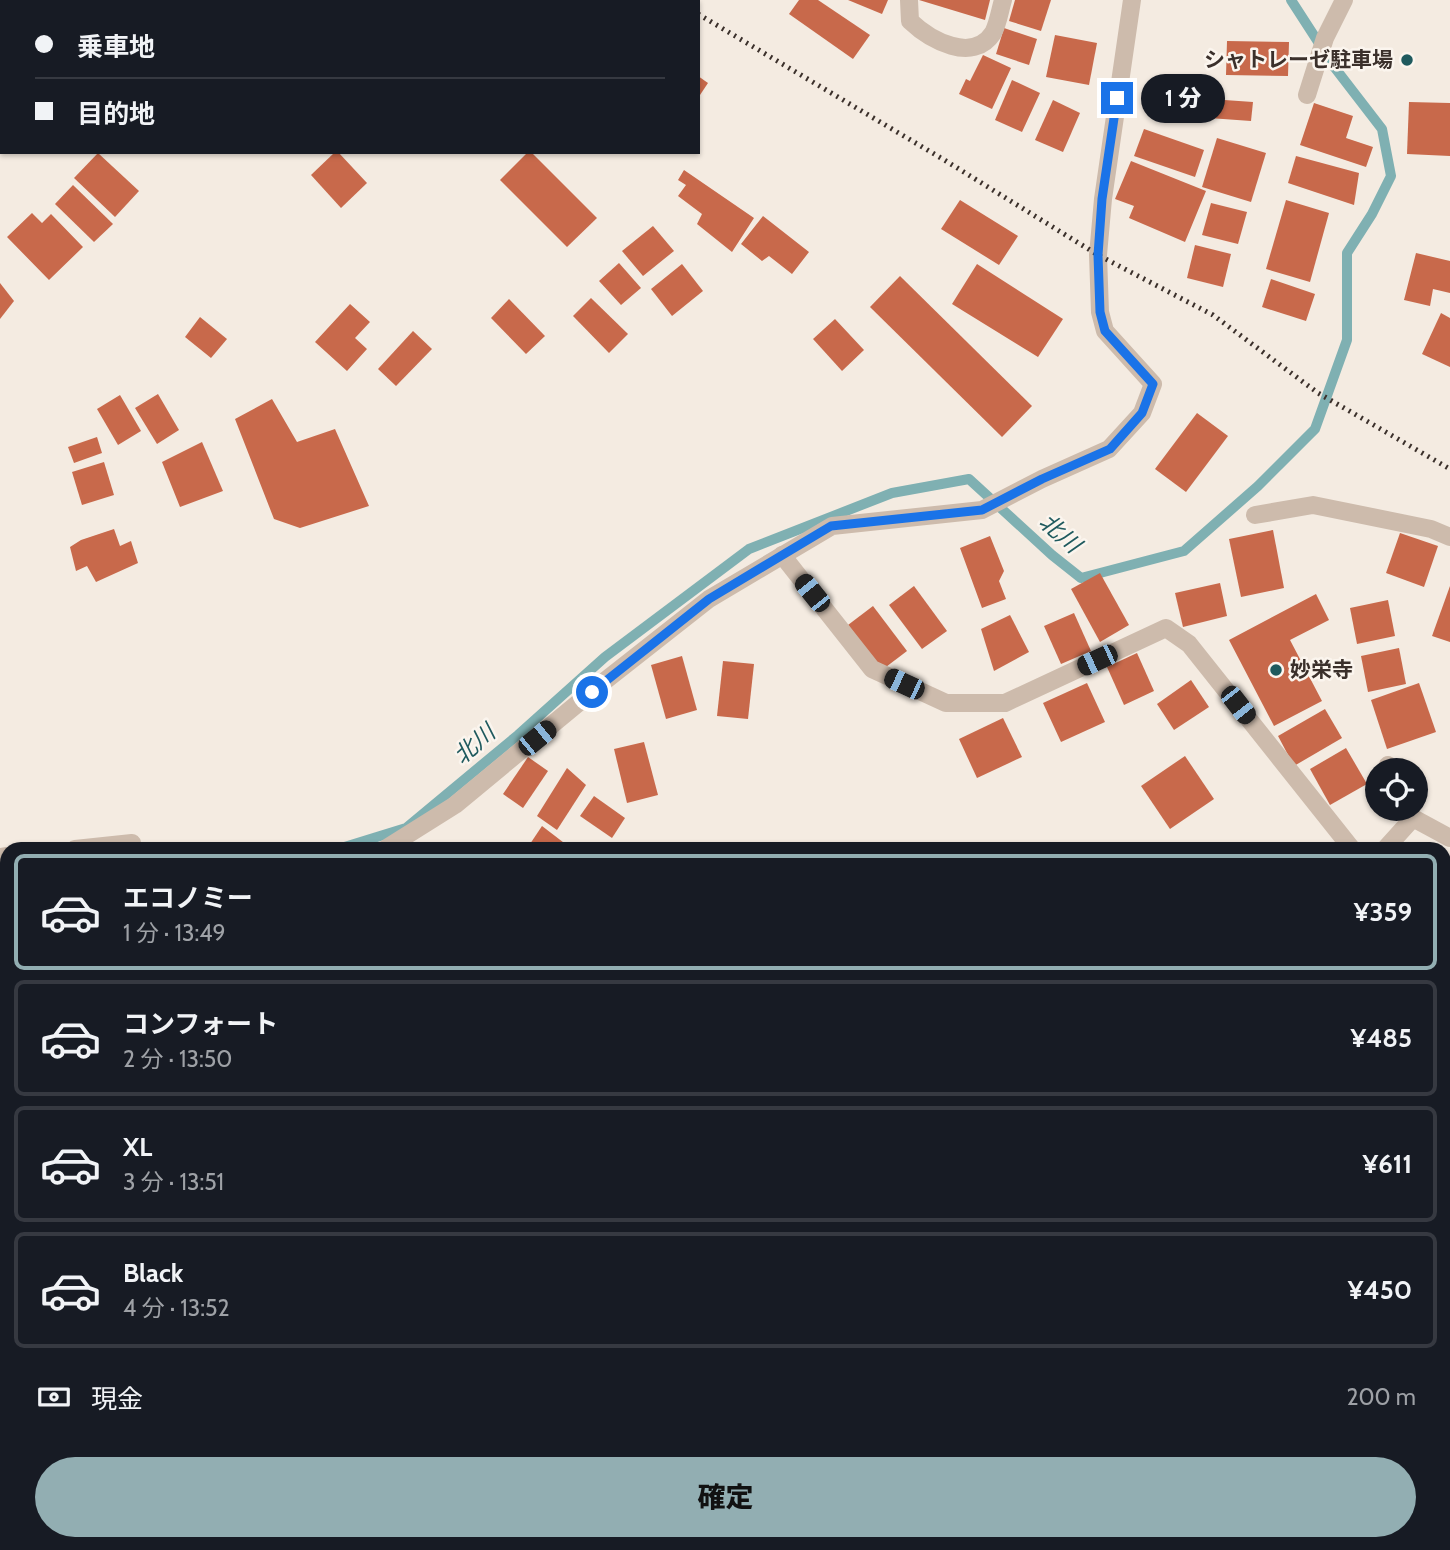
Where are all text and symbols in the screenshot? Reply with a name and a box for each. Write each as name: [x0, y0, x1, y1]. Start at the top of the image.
text: 乗車地: [77, 31, 155, 63]
place label: シャトレーゼ駐車場: [1204, 47, 1393, 72]
marker: シャトレーゼ駐車場: [1399, 52, 1415, 68]
callout: 1 分: [1142, 74, 1226, 122]
route end: [1101, 82, 1133, 114]
text: 1 分: [1165, 84, 1201, 112]
text: 目的地: [77, 98, 155, 130]
water label: 北川: [1033, 507, 1089, 561]
car: [791, 570, 834, 616]
car: [1074, 642, 1121, 678]
place label: 妙栄寺: [1290, 657, 1353, 682]
marker: 妙栄寺: [1268, 662, 1284, 678]
car: [881, 666, 928, 702]
route start: [576, 676, 608, 708]
car: [1217, 682, 1260, 728]
water label: 北川: [447, 716, 503, 770]
car: [515, 717, 560, 759]
map controls: [1365, 758, 1428, 821]
button: locate: [1365, 758, 1428, 821]
icon: car: [39, 881, 102, 944]
text: エコノミー: [123, 882, 253, 914]
text: ¥359: [1354, 896, 1412, 928]
text: 1 分 · 13:49: [123, 919, 226, 947]
icon: car: [39, 1007, 102, 1070]
text: コンフォート: [123, 1008, 278, 1040]
text: ¥485: [1350, 1022, 1412, 1054]
text: 2 分 · 13:50: [123, 1045, 232, 1073]
text: XL: [123, 1131, 152, 1163]
icon: car: [39, 1133, 102, 1196]
text: ¥611: [1362, 1148, 1412, 1180]
text: 3 分 · 13:51: [123, 1168, 224, 1196]
text: Black: [123, 1257, 183, 1289]
icon: car: [39, 1259, 102, 1322]
text: ¥450: [1348, 1274, 1412, 1306]
text: 4 分 · 13:52: [123, 1294, 230, 1322]
icon: cash: [35, 1378, 73, 1416]
text: 現金: [91, 1383, 143, 1415]
text: 200 m: [1346, 1383, 1416, 1411]
button: 確定: [35, 1457, 1416, 1537]

